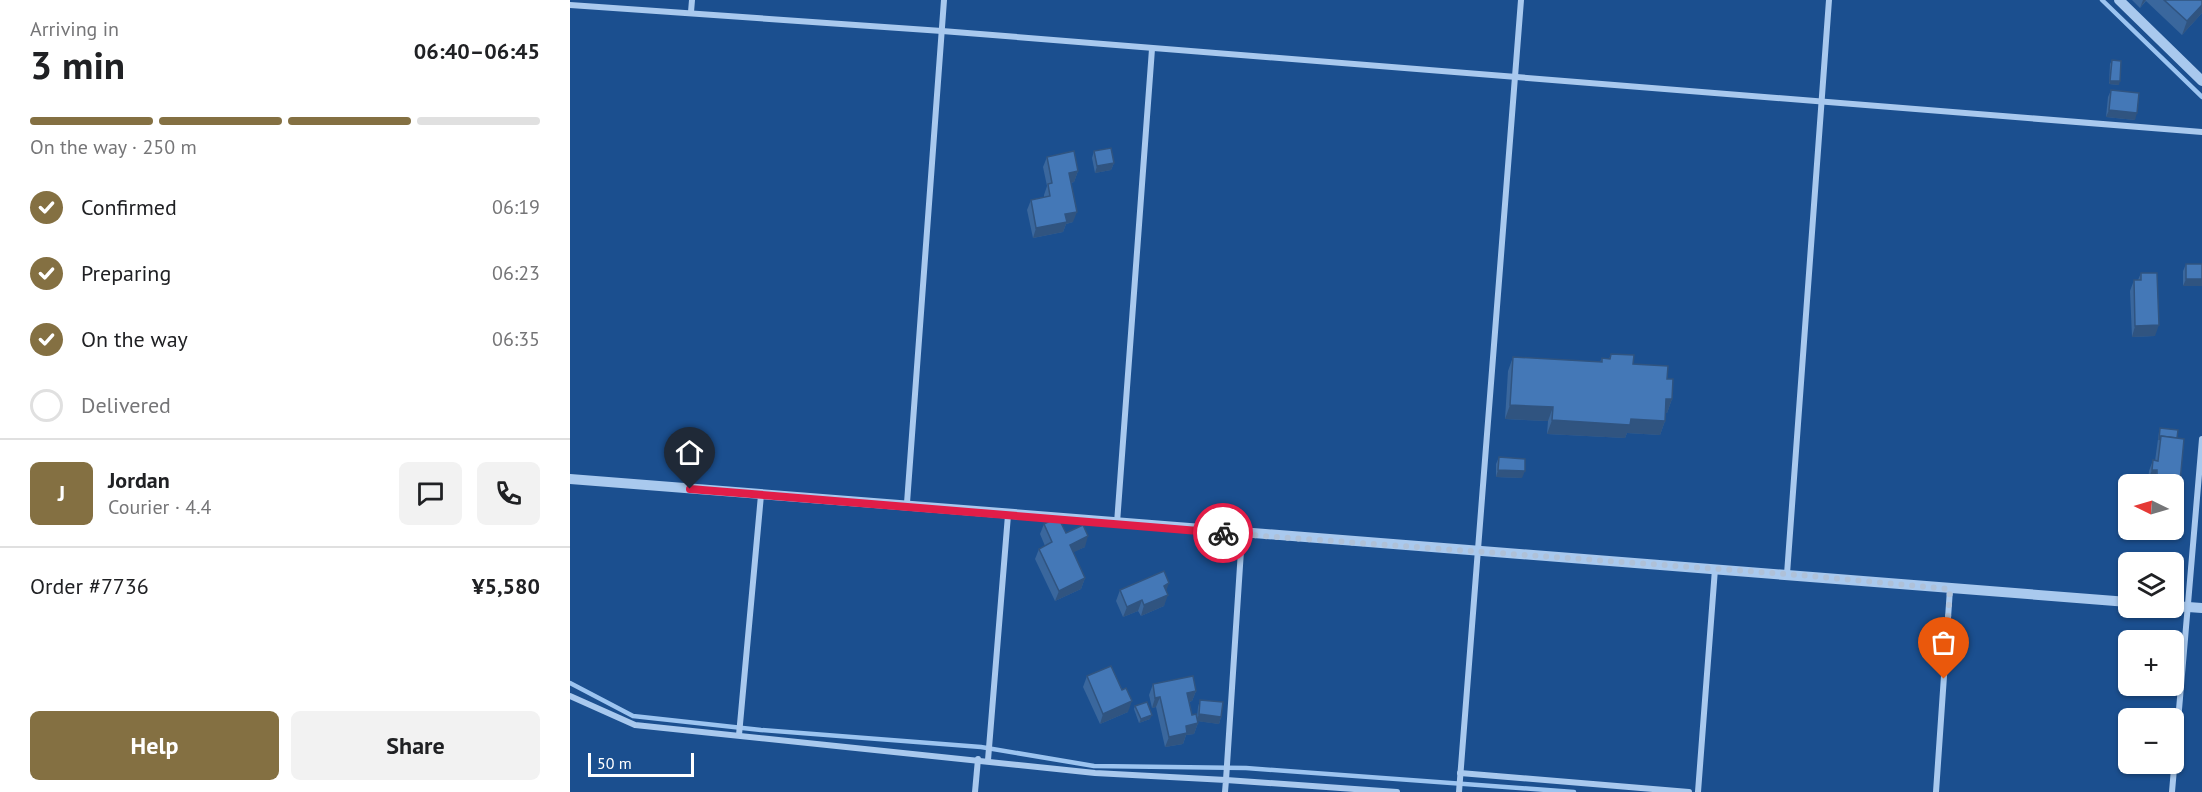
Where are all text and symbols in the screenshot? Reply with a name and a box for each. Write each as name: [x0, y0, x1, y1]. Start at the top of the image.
text: Arriving in: [30, 16, 119, 42]
text: 06:40–06:45: [414, 37, 540, 65]
text: 3 min: [30, 39, 125, 90]
text: On the way · 250 m: [30, 134, 197, 160]
icon: check: [30, 191, 63, 224]
text: Confirmed: [81, 193, 177, 221]
text: 06:19: [492, 194, 540, 220]
icon: check: [30, 257, 63, 290]
text: Preparing: [81, 259, 171, 287]
text: 06:23: [492, 260, 540, 286]
icon: check: [30, 323, 63, 356]
text: On the way: [81, 325, 188, 353]
text: 06:35: [492, 326, 540, 352]
text: Delivered: [81, 391, 171, 419]
pin: [664, 427, 715, 489]
icon: home: [673, 436, 706, 469]
button: chat: [399, 462, 462, 525]
button: phone: [477, 462, 540, 525]
text: Jordan: [108, 466, 170, 494]
north arrow: [2118, 474, 2184, 540]
map controls: [2118, 474, 2184, 774]
text: J: [58, 479, 65, 507]
text: Courier · 4.4: [108, 494, 211, 520]
courier: [1193, 503, 1253, 563]
icon: bike: [1207, 517, 1240, 550]
button: layers: [2118, 552, 2184, 618]
text: Order #7736: [30, 572, 149, 600]
text: ¥5,580: [472, 572, 540, 600]
pin: [1918, 617, 1969, 679]
icon: bag: [1927, 626, 1960, 659]
button: +: [2118, 630, 2184, 696]
button: −: [2118, 708, 2184, 774]
button: Help: [30, 711, 279, 780]
button: Share: [291, 711, 540, 780]
scale bar: [588, 750, 694, 778]
text: 50 m: [597, 753, 632, 773]

